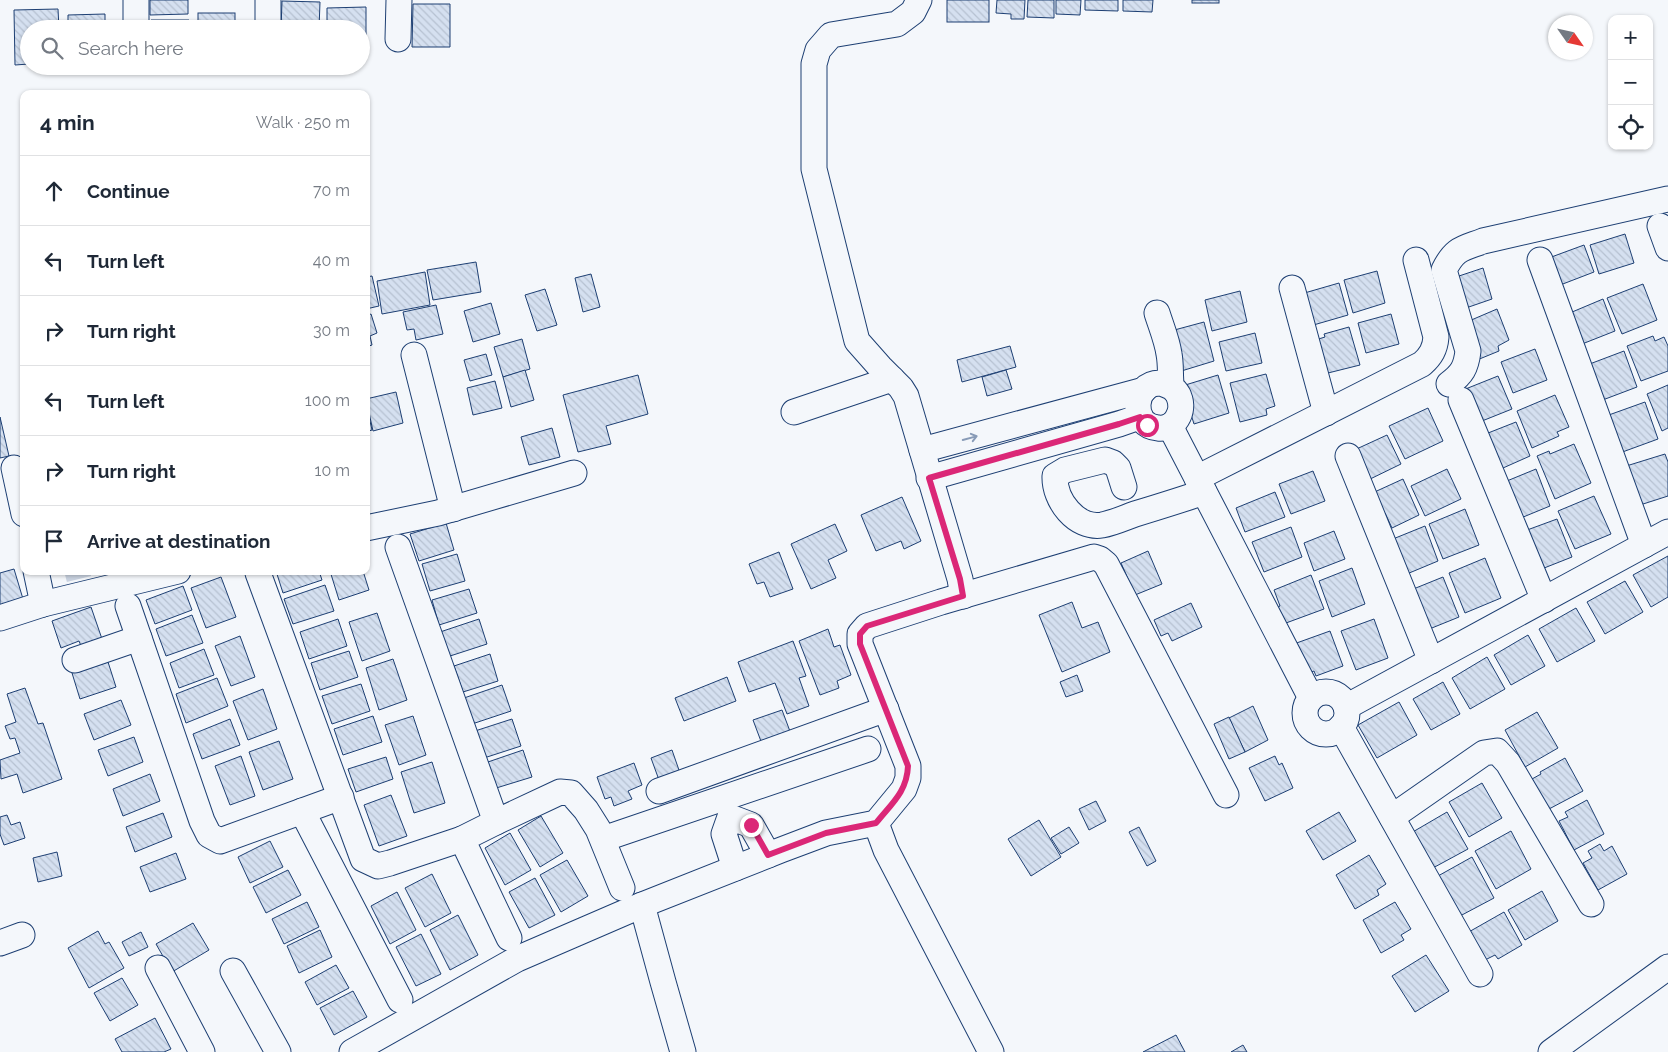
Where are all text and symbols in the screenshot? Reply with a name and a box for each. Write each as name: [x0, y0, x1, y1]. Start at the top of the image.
north arrow: [1548, 15, 1593, 60]
map controls: [1608, 15, 1653, 150]
button: +: [1608, 15, 1653, 60]
search box: [20, 20, 370, 75]
icon: search: [38, 34, 66, 62]
text: Search here: [78, 37, 184, 59]
button: −: [1608, 60, 1653, 105]
button: locate: [1608, 105, 1653, 150]
text: 4 min: [40, 110, 95, 135]
text: Walk · 250 m: [256, 113, 350, 132]
icon: ahead: [40, 177, 68, 205]
text: Continue: [87, 180, 170, 202]
text: 70 m: [313, 181, 350, 200]
icon: left: [40, 247, 68, 275]
text: Turn left: [87, 250, 164, 272]
text: 40 m: [313, 251, 350, 270]
icon: right: [40, 317, 68, 345]
text: Turn right: [87, 320, 176, 342]
text: 30 m: [313, 321, 350, 340]
icon: left: [40, 387, 68, 415]
text: Turn left: [87, 390, 164, 412]
text: 100 m: [305, 391, 350, 410]
route start: [1136, 414, 1159, 437]
one-way arrow: [961, 433, 977, 442]
icon: right: [40, 457, 68, 485]
text: Turn right: [87, 460, 176, 482]
text: 10 m: [315, 461, 350, 480]
icon: arrive: [40, 527, 68, 555]
text: Arrive at destination: [87, 530, 271, 552]
route end: [740, 814, 763, 837]

